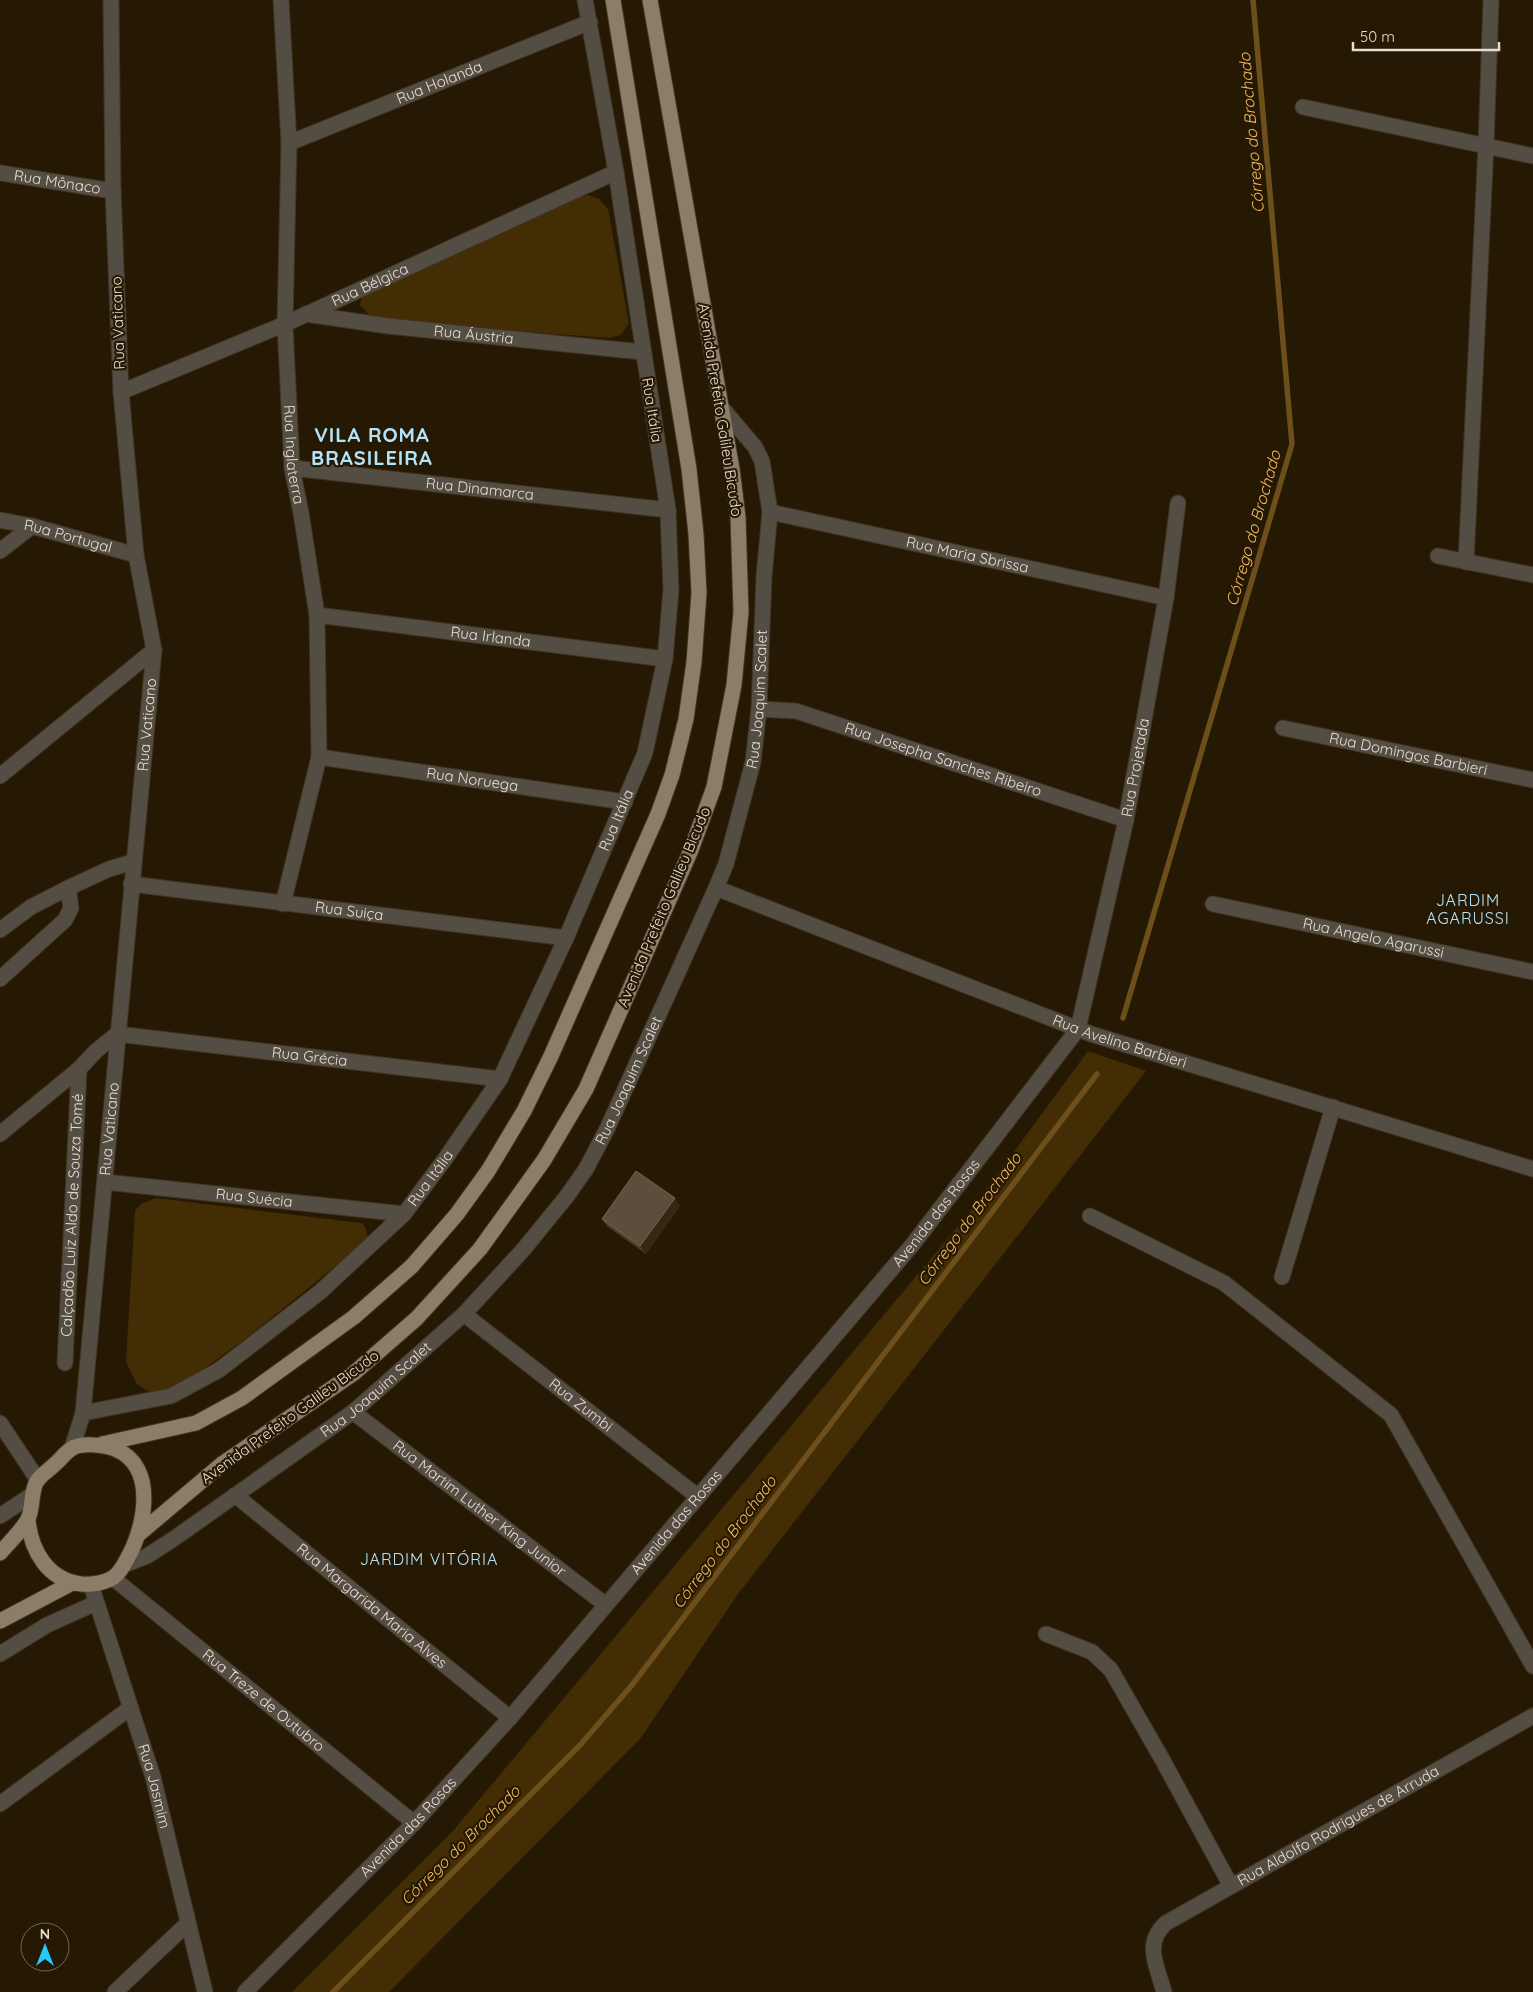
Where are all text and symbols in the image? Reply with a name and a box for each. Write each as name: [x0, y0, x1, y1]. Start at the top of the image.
scale bar: [1353, 20, 1499, 52]
text: 50 m: [1360, 27, 1395, 46]
water label: Córrego do Brochado: [1234, 51, 1268, 214]
street label: Rua Holanda: [393, 56, 485, 108]
street label: Rua Mônaco: [13, 165, 102, 198]
street label: Rua Bélgica: [328, 259, 411, 310]
street label: Rua Vaticano: [106, 276, 129, 370]
street label: Avenida Prefeito Galileu Bicudo: [694, 302, 747, 518]
street label: Rua Áustria: [433, 321, 515, 348]
street label: Rua Itália: [638, 376, 667, 444]
street label: Rua Inglaterra: [280, 404, 309, 506]
district label: VILA ROMA BRASILEIRA: [311, 422, 433, 470]
water label: Córrego do Brochado: [1221, 447, 1285, 608]
street label: Rua Dinamarca: [425, 473, 535, 504]
street label: Rua Portugal: [23, 515, 114, 557]
street label: Rua Maria Sbrissa: [904, 532, 1031, 577]
street label: Rua Irlanda: [450, 622, 532, 651]
street label: Rua Joaquim Scalet: [742, 629, 771, 771]
street label: Rua Vaticano: [133, 677, 160, 772]
street label: Rua Projetada: [1117, 717, 1153, 819]
street label: Rua Josepha Sanches Ribeiro: [842, 718, 1044, 801]
street label: Rua Domingos Barbieri: [1328, 728, 1489, 779]
street label: Rua Noruega: [425, 763, 520, 795]
street label: Rua Itália: [594, 786, 637, 854]
street label: Avenida Prefeito Galileu Bicudo: [613, 804, 714, 1010]
district label: JARDIM AGARUSSI: [1426, 890, 1510, 928]
street label: Rua Suiça: [314, 897, 385, 924]
street label: Rua Angelo Agarussi: [1301, 913, 1446, 962]
street label: Rua Avelino Barbieri: [1050, 1010, 1189, 1072]
street label: Rua Joaquim Scalet: [590, 1013, 666, 1148]
street label: Rua Grécia: [271, 1042, 349, 1070]
street label: Rua Vaticano: [95, 1081, 123, 1176]
street label: Calçadão Luiz Aldo de Souza Tomé: [56, 1093, 87, 1337]
street label: Rua Itália: [403, 1146, 457, 1210]
water label: Córrego do Brochado: [913, 1148, 1026, 1289]
street label: Avenida das Rosas: [888, 1155, 984, 1271]
street label: Rua Suécia: [215, 1184, 294, 1211]
street label: Rua Joaquim Scalet: [316, 1337, 435, 1441]
street label: Avenida Prefeito Galileu Bicudo: [197, 1346, 382, 1488]
street label: Rua Zumbi: [545, 1374, 617, 1436]
street label: Rua Martim Luther King Junior: [389, 1436, 570, 1580]
street label: Avenida das Rosas: [626, 1466, 726, 1578]
water label: Córrego do Brochado: [668, 1471, 781, 1612]
street label: Rua Margarida Maria Alves: [293, 1539, 451, 1672]
district label: JARDIM VITÓRIA: [360, 1549, 498, 1569]
street label: Rua Treze de Outubro: [199, 1645, 329, 1756]
street label: Rua Jasmim: [134, 1741, 175, 1830]
street label: Rua Aldolfo Rodrigues de Arruda: [1234, 1761, 1442, 1890]
street label: Avenida das Rosas: [355, 1773, 460, 1881]
water label: Córrego do Brochado: [396, 1780, 525, 1909]
north arrow: [20, 1922, 70, 1972]
text: N: [40, 1925, 50, 1943]

